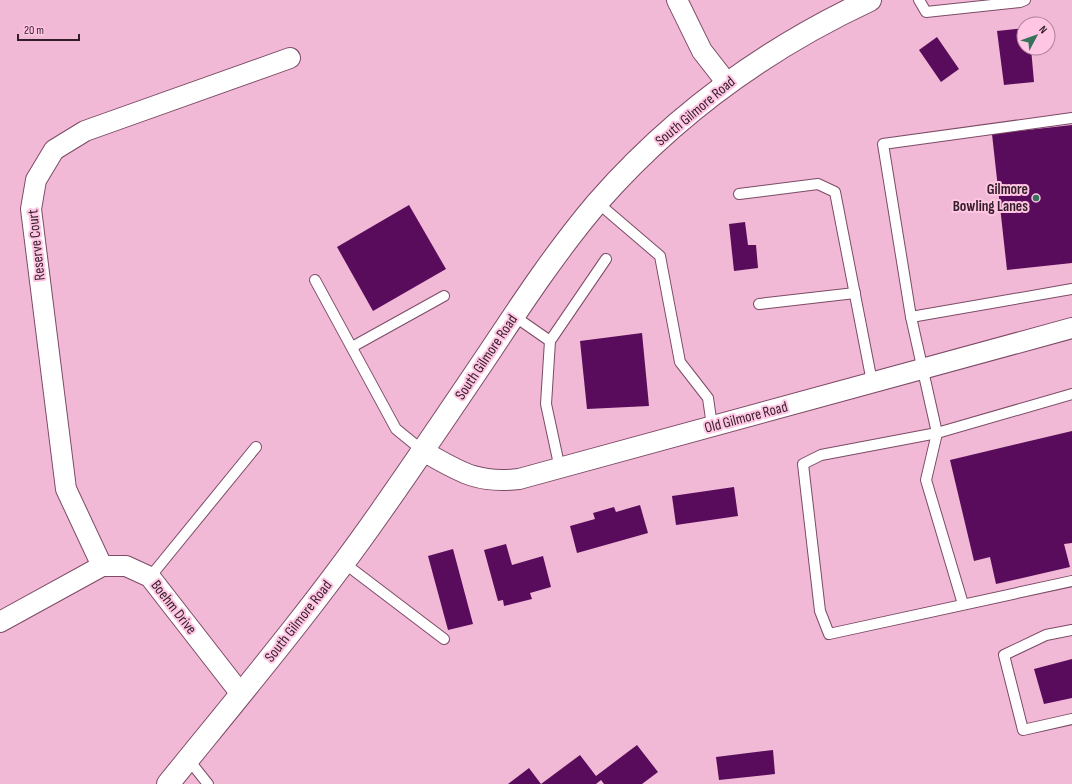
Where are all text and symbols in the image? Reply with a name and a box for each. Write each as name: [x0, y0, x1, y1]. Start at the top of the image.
scale bar: [18, 16, 79, 42]
north arrow: [1016, 16, 1056, 56]
text: 20 m: [24, 23, 44, 38]
text: N: [1036, 23, 1050, 36]
street label: South Gilmore Road: [651, 72, 739, 150]
place label: Gilmore Bowling Lanes: [953, 180, 1028, 216]
marker: Gilmore Bowling Lanes: [1031, 193, 1041, 203]
street label: Reserve Court: [23, 208, 50, 281]
street label: South Gilmore Road: [451, 311, 522, 404]
street label: Old Gilmore Road: [702, 397, 790, 438]
street label: Boehm Drive: [147, 576, 201, 638]
street label: South Gilmore Road: [261, 577, 336, 666]

